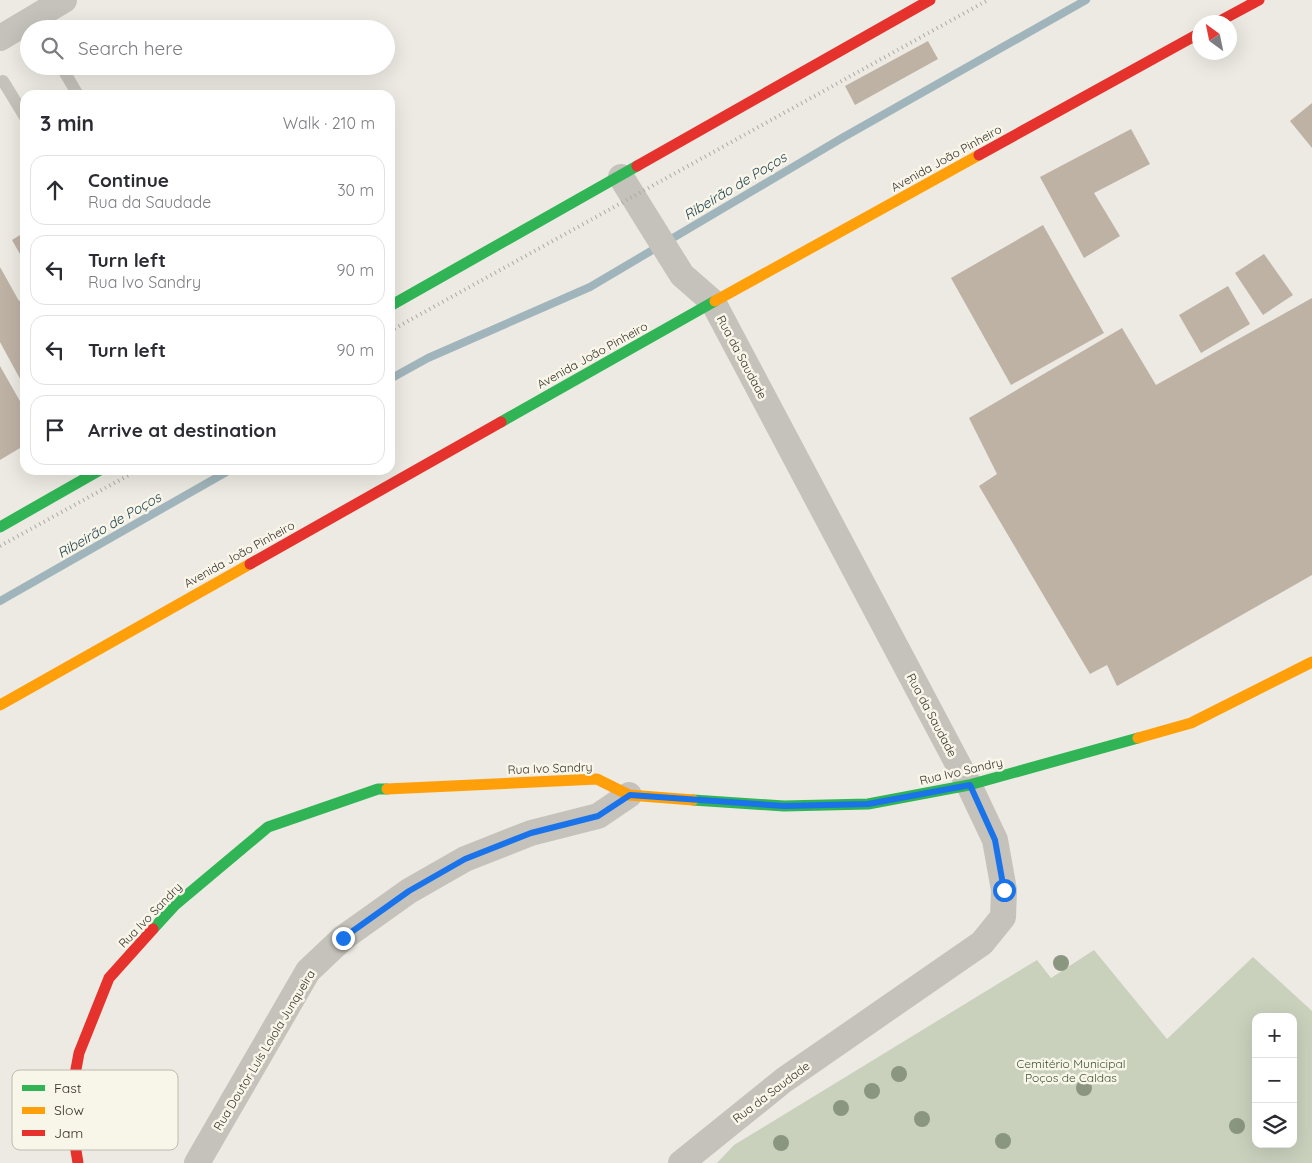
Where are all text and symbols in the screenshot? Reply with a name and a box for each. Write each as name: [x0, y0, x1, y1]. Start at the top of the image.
north arrow: [1192, 15, 1237, 60]
search box: [20, 20, 395, 75]
icon: search: [38, 34, 66, 62]
text: Search here: [78, 36, 183, 60]
text: 3 min: [40, 110, 94, 136]
text: Walk · 210 m: [283, 113, 375, 133]
street label: Avenida João Pinheiro: [888, 121, 1004, 195]
water label: Ribeirão de Poços: [680, 147, 791, 224]
text: Continue: [88, 168, 169, 192]
icon: ahead: [41, 176, 69, 204]
text: 30 m: [337, 180, 374, 200]
text: Rua da Saudade: [88, 192, 211, 212]
text: Turn left: [88, 248, 166, 272]
icon: left: [41, 256, 69, 284]
text: 90 m: [337, 260, 374, 280]
text: Rua Ivo Sandry: [88, 272, 201, 292]
street label: Rua da Saudade: [714, 313, 770, 402]
street label: Avenida João Pinheiro: [534, 318, 650, 392]
icon: left: [41, 336, 69, 364]
text: Turn left: [88, 338, 166, 362]
text: 90 m: [337, 340, 374, 360]
icon: arrive: [41, 416, 69, 444]
text: Arrive at destination: [88, 418, 277, 442]
water label: Ribeirão de Poços: [54, 487, 165, 562]
street label: Avenida João Pinheiro: [181, 517, 297, 591]
street label: Rua da Saudade: [904, 671, 960, 760]
street label: Rua Ivo Sandry: [918, 754, 1004, 788]
street label: Rua Ivo Sandry: [507, 759, 593, 777]
street label: Rua Ivo Sandry: [115, 879, 185, 951]
route start: [993, 879, 1016, 902]
route end: [332, 927, 355, 950]
street label: Rua Doutor Luís Loiola Junqueira: [210, 967, 318, 1133]
map controls: [1252, 1013, 1297, 1148]
button: +: [1252, 1013, 1297, 1058]
park label: Cemitério Municipal Poços de Caldas: [1017, 1056, 1125, 1085]
street label: Rua da Saudade: [730, 1058, 813, 1126]
button: −: [1252, 1058, 1297, 1103]
legend: [12, 1070, 178, 1150]
text: Fast: [54, 1079, 82, 1097]
text: Slow: [54, 1101, 84, 1119]
button: layers: [1252, 1103, 1297, 1148]
text: Jam: [54, 1124, 83, 1142]

